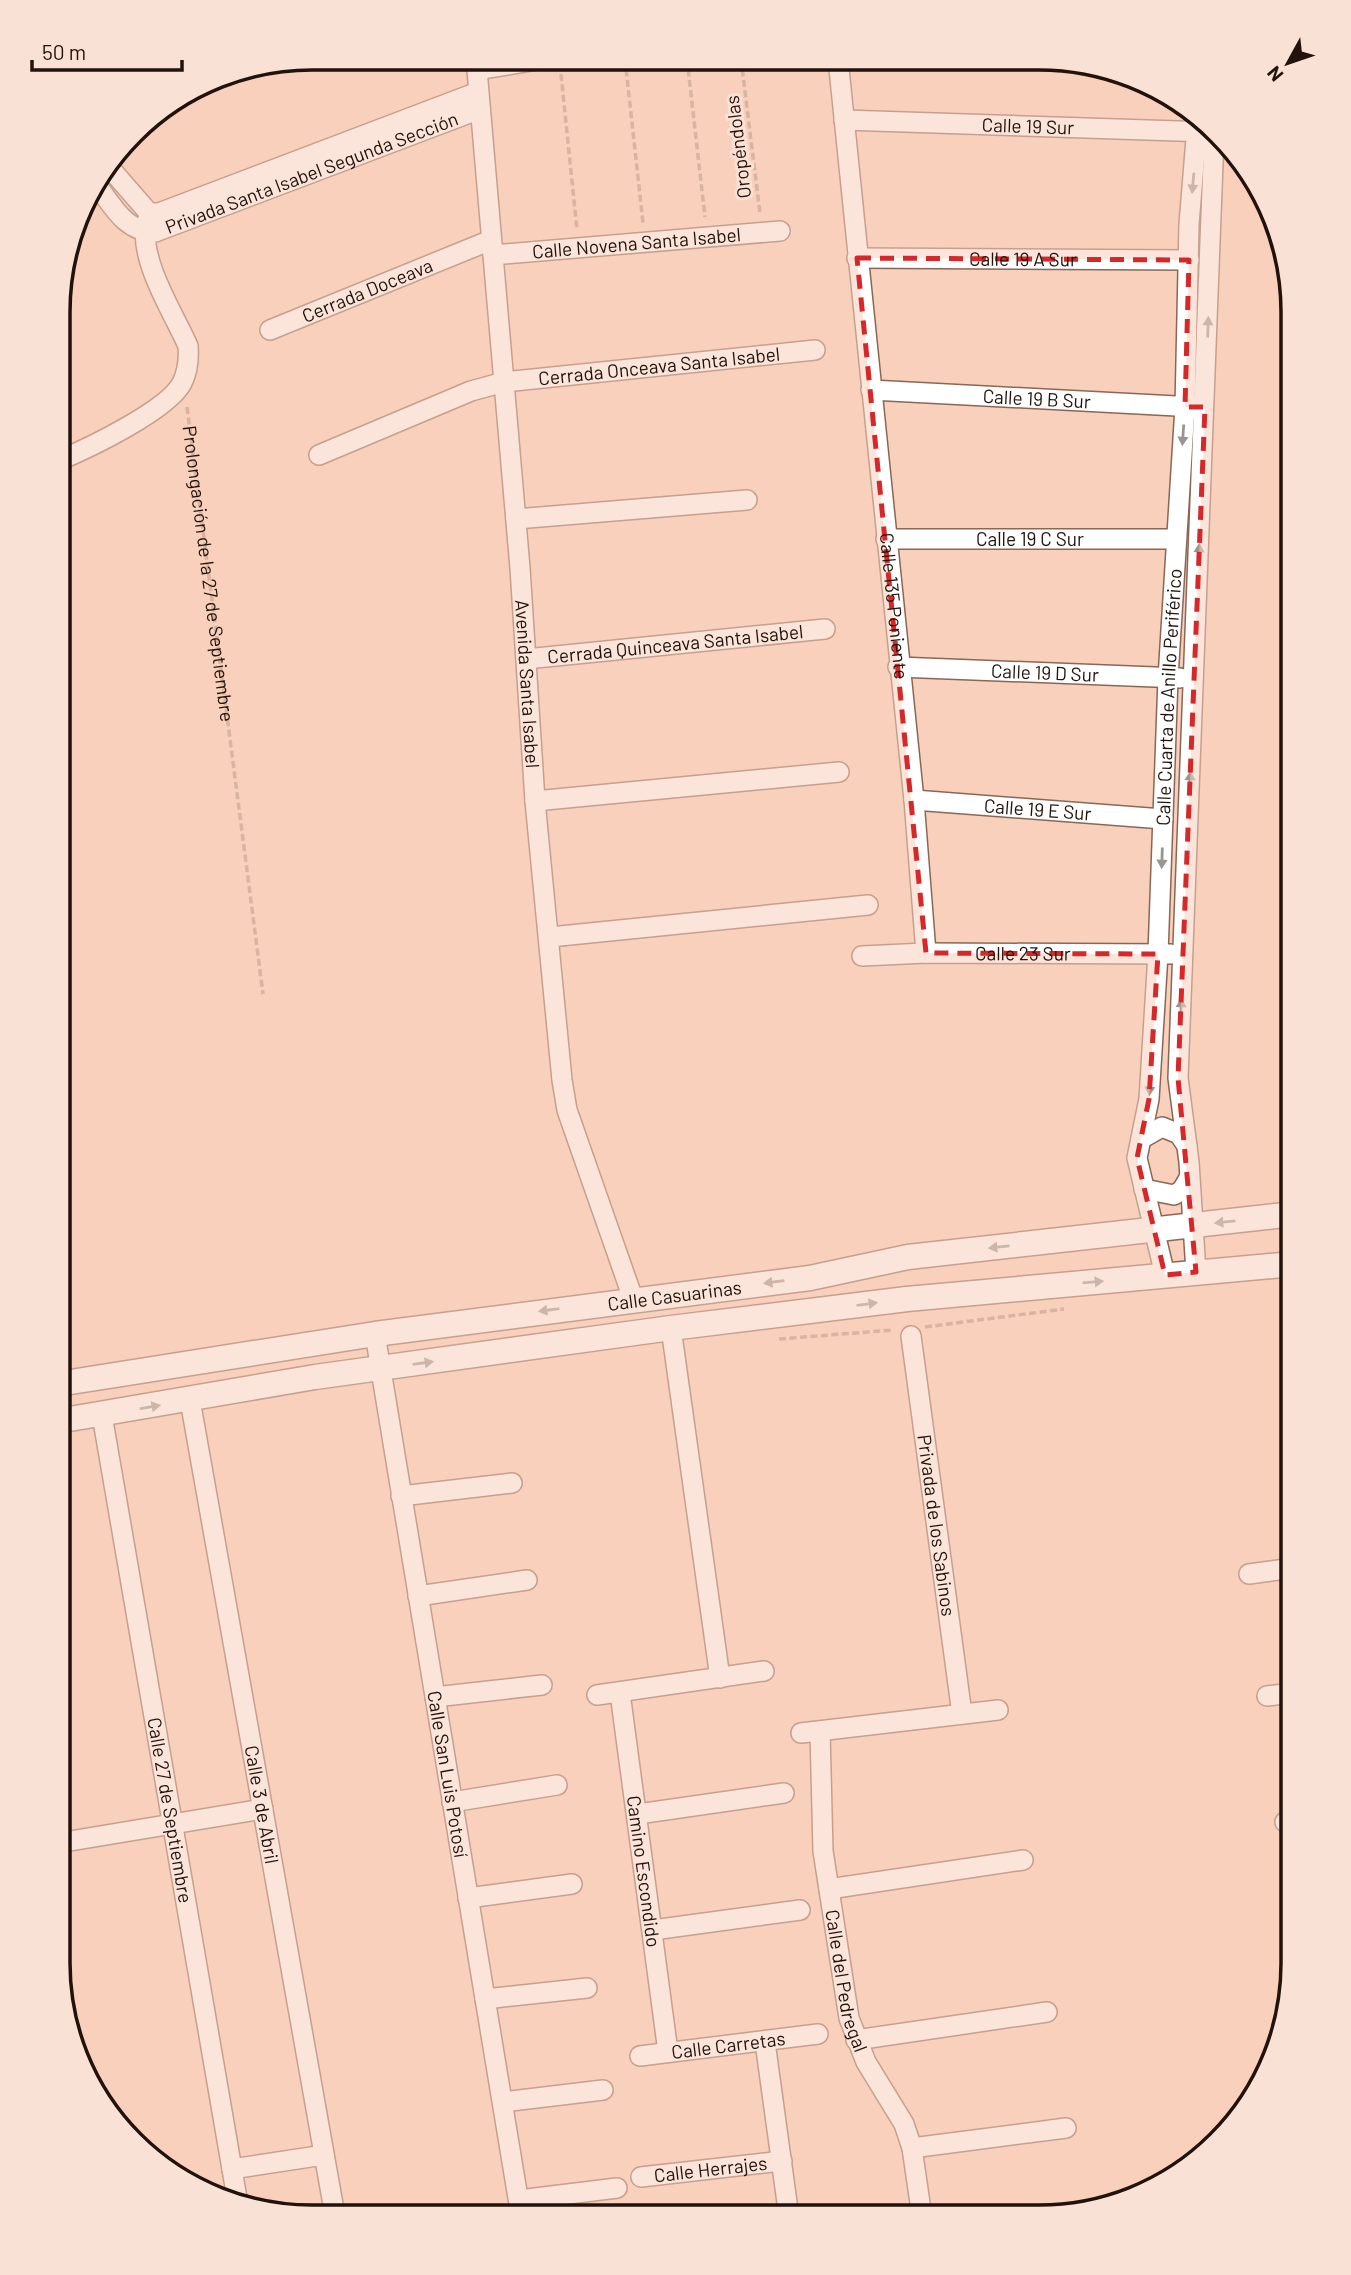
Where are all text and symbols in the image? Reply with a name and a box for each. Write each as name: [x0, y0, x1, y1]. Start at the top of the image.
scale bar: [32, 28, 182, 72]
north arrow: [1253, 28, 1323, 98]
text: 50 m: [42, 39, 86, 64]
text: N: [1262, 62, 1287, 86]
street label: Oropéndolas: [720, 94, 755, 200]
street label: Privada Santa Isabel Segunda Sección: [162, 106, 461, 238]
street label: Calle 19 Sur: [981, 113, 1075, 139]
one-way arrow: [1187, 172, 1198, 194]
street label: Calle Novena Santa Isabel: [531, 222, 742, 263]
street label: Calle 19 A Sur: [969, 247, 1077, 270]
street label: Cerrada Doceava: [298, 253, 436, 327]
one-way arrow: [1202, 316, 1213, 338]
street label: Cerrada Onceava Santa Isabel: [537, 342, 781, 389]
street label: Calle 19 B Sur: [982, 384, 1091, 413]
street label: Prolongación de la 27 de Septiembre: [178, 424, 240, 723]
one-way arrow: [1177, 424, 1188, 446]
street label: Calle 19 C Sur: [976, 527, 1084, 550]
street label: Calle 135 Poniente: [876, 532, 914, 681]
one-way arrow: [1193, 543, 1204, 565]
street label: Calle Cuarta de Anillo Periférico: [1151, 568, 1186, 826]
street label: Avenida Santa Isabel: [511, 599, 545, 769]
street label: Cerrada Quinceava Santa Isabel: [546, 619, 804, 668]
street label: Calle 19 D Sur: [991, 659, 1099, 686]
one-way arrow: [1184, 770, 1195, 792]
street label: Calle 19 E Sur: [983, 793, 1092, 825]
one-way arrow: [1156, 847, 1167, 869]
street label: Calle 23 Sur: [975, 941, 1071, 965]
one-way arrow: [1175, 998, 1186, 1020]
one-way arrow: [1144, 1074, 1155, 1096]
one-way arrow: [1214, 1217, 1236, 1228]
one-way arrow: [988, 1241, 1010, 1252]
street label: Calle Casuarinas: [606, 1275, 743, 1315]
one-way arrow: [1083, 1276, 1105, 1287]
one-way arrow: [763, 1277, 785, 1288]
one-way arrow: [856, 1299, 878, 1310]
one-way arrow: [538, 1305, 560, 1316]
one-way arrow: [412, 1357, 434, 1368]
one-way arrow: [139, 1401, 161, 1412]
street label: Privada de los Sabinos: [913, 1433, 961, 1617]
street label: Calle San Luis Potosí: [423, 1689, 473, 1859]
street label: Calle 27 de Septiembre: [143, 1716, 198, 1905]
street label: Calle 3 de Abril: [241, 1744, 284, 1866]
street label: Camino Escondido: [623, 1794, 666, 1949]
street label: Calle del Pedregal: [821, 1908, 873, 2055]
street label: Calle Carretas: [670, 2026, 786, 2063]
street label: Calle Herrajes: [653, 2151, 768, 2186]

